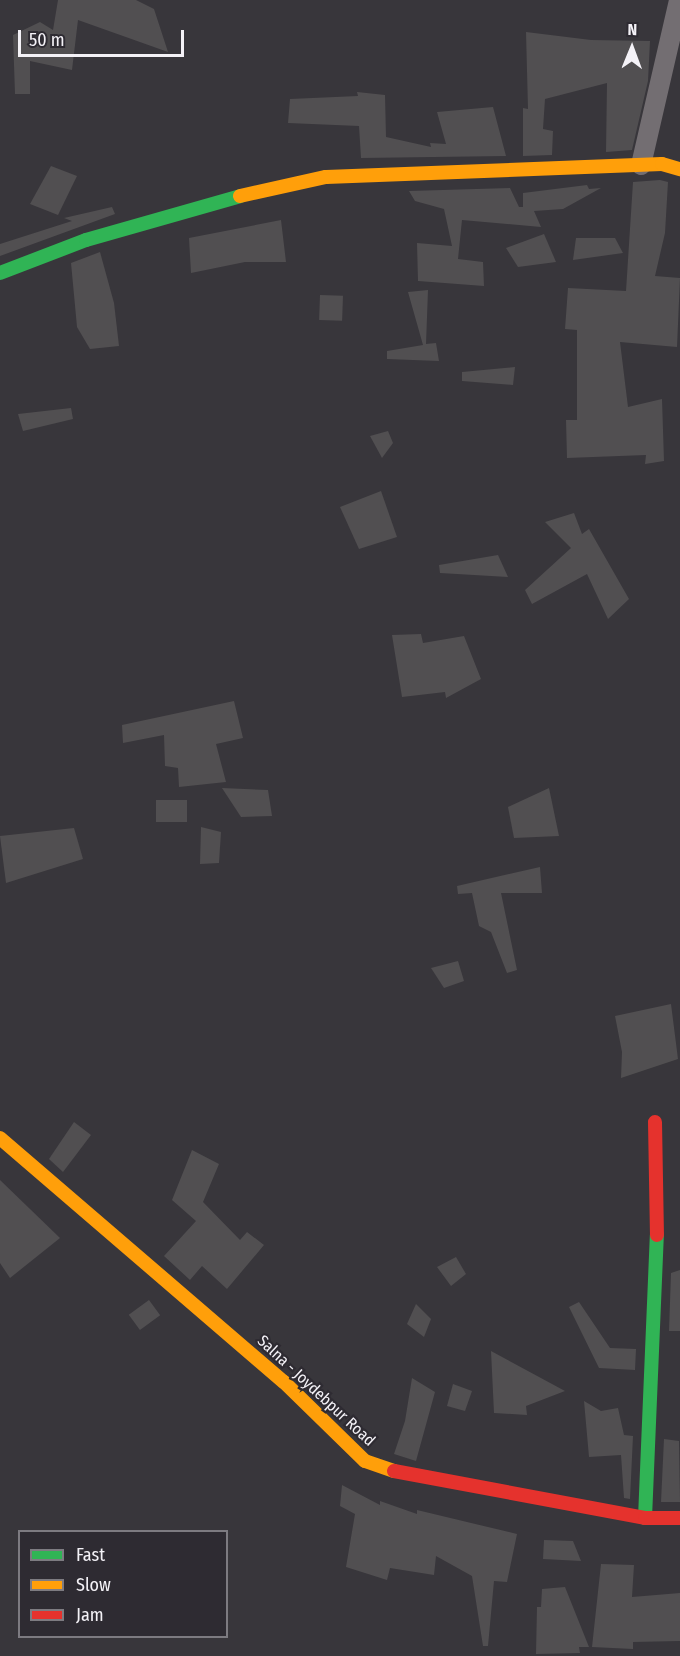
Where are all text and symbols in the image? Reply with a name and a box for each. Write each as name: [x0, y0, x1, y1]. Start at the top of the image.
scale bar: [21, 18, 188, 56]
north arrow: [602, 18, 662, 78]
text: N: [627, 20, 637, 39]
text: 50 m: [29, 29, 65, 51]
street label: Salna - Joydebpur Road: [253, 1332, 379, 1450]
legend: [18, 1530, 228, 1638]
text: Fast: [76, 1544, 105, 1566]
text: Slow: [76, 1574, 111, 1596]
text: Jam: [76, 1604, 104, 1626]

